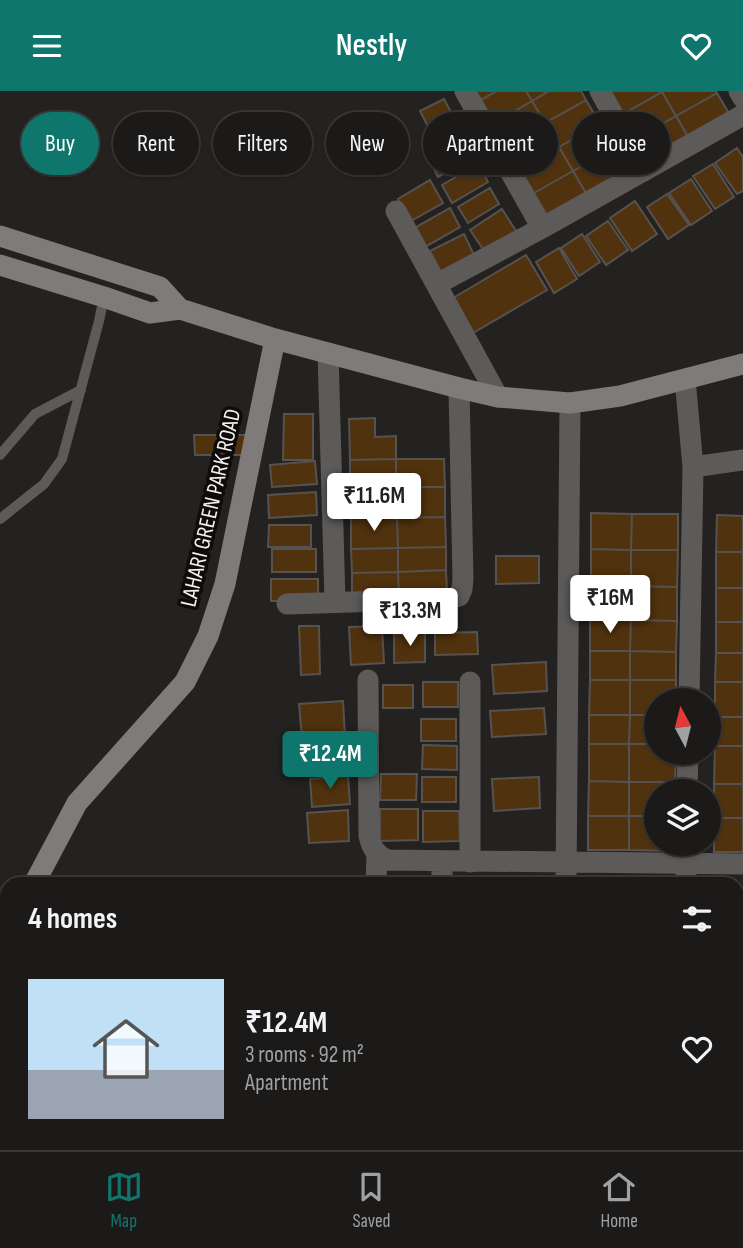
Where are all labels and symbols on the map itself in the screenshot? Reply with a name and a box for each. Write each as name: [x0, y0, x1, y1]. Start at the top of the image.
street label: LAHARI GREEN PARK ROAD: [175, 406, 247, 610]
pin: ₹11.6M: [317, 473, 431, 533]
pin: ₹16M: [569, 575, 651, 635]
pin: ₹13.3M: [353, 589, 467, 648]
north arrow: [644, 688, 721, 765]
pin: ₹12.4M: [273, 731, 387, 791]

